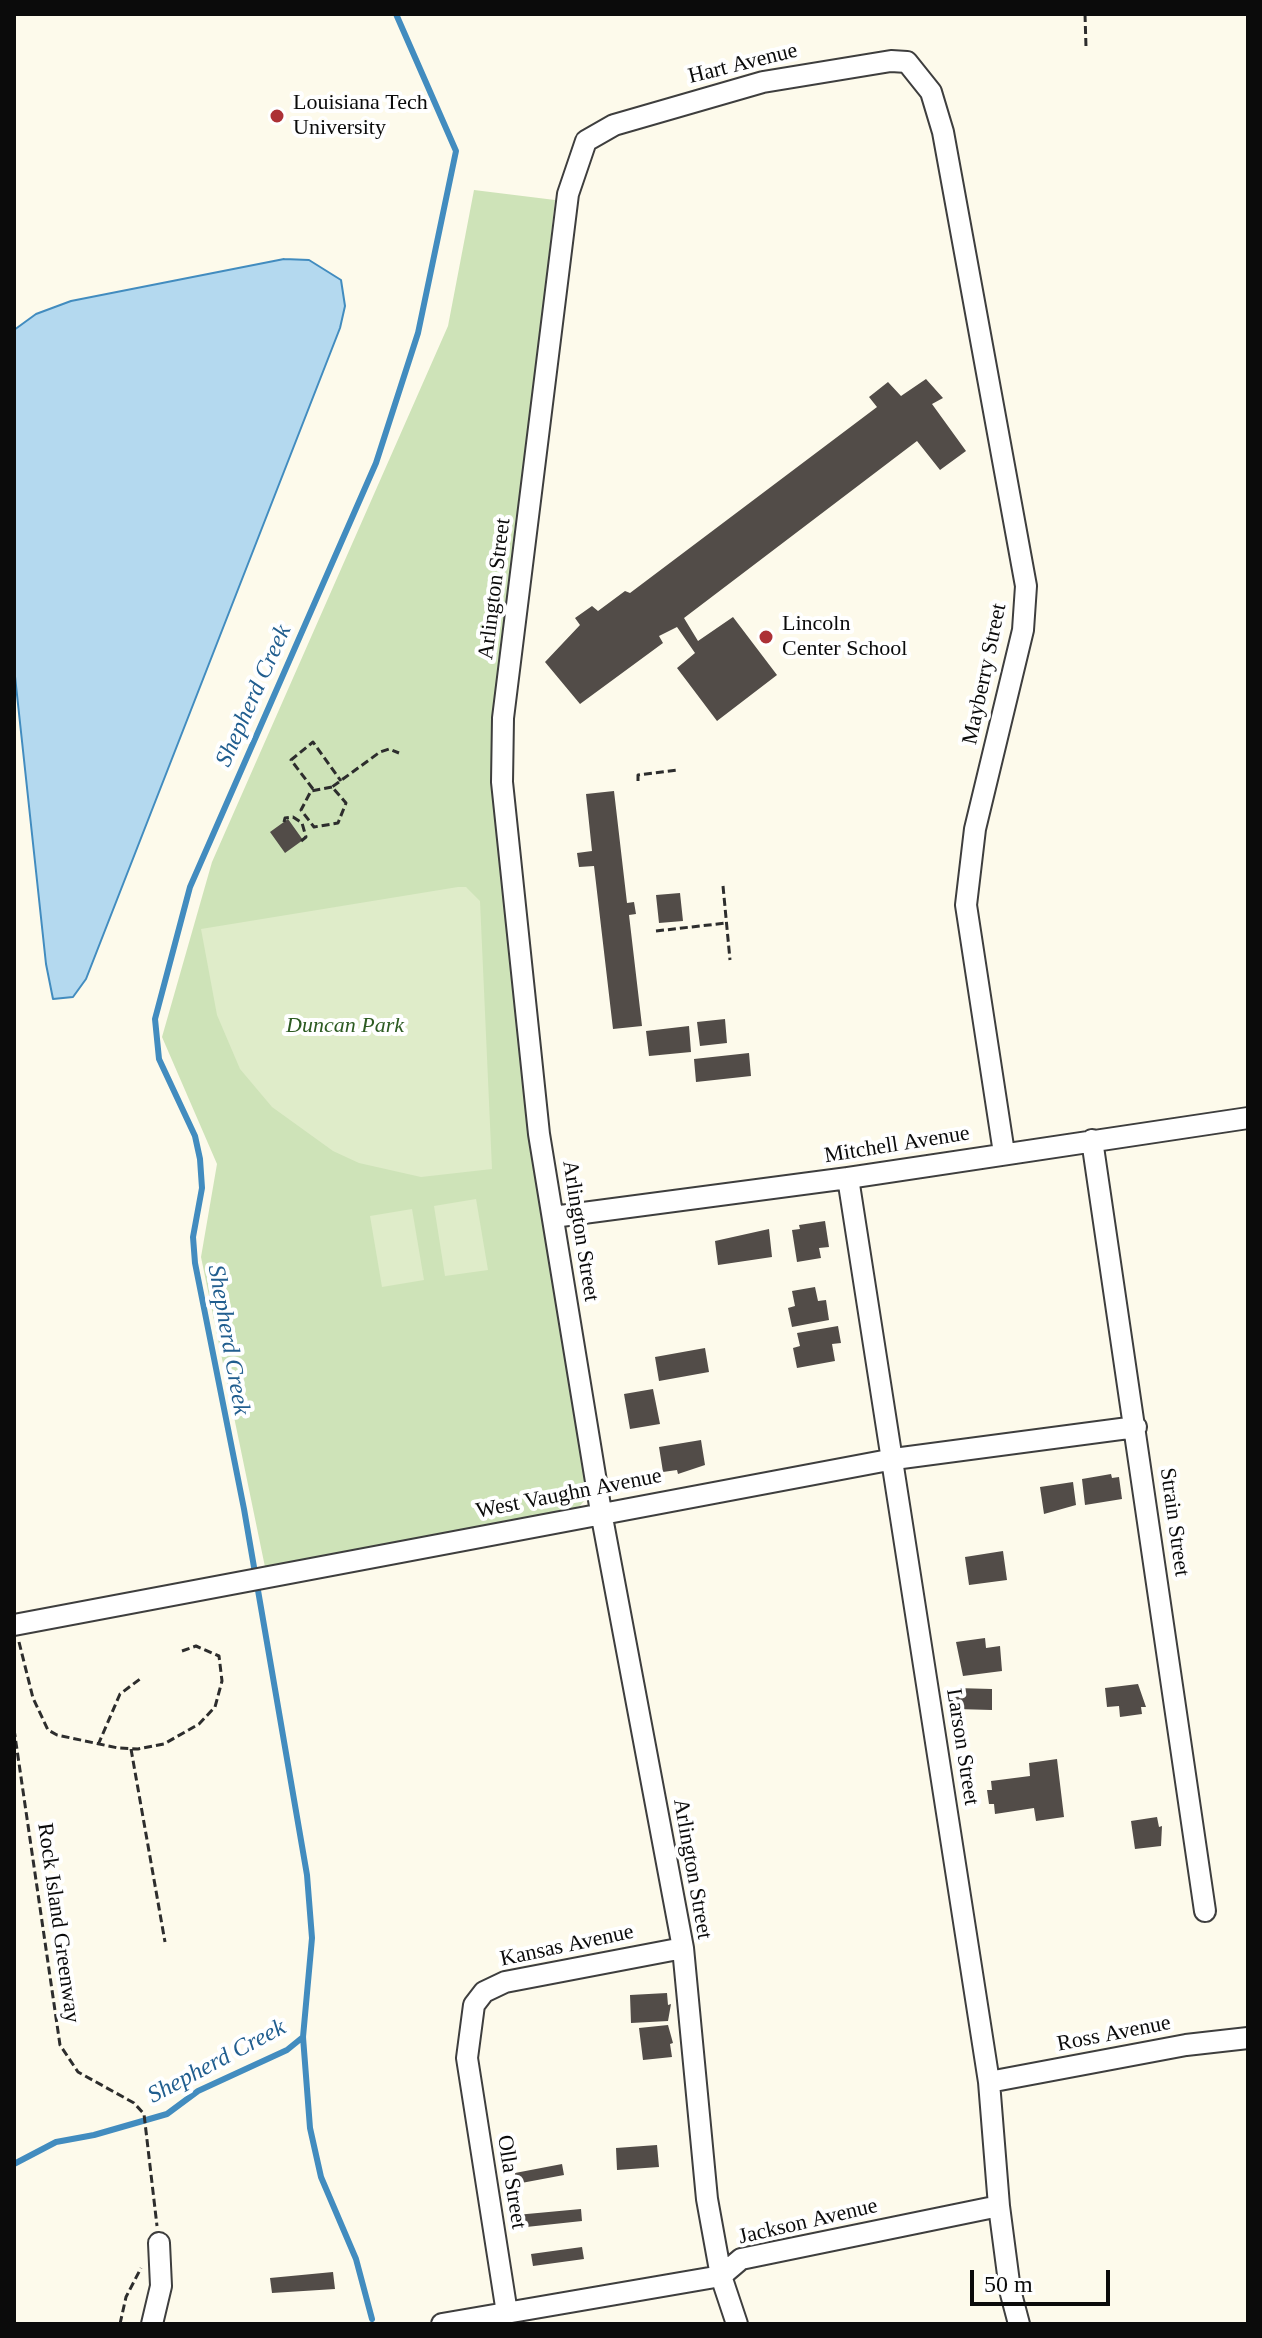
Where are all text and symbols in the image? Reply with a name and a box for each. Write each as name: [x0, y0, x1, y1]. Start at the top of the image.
street label: Hart Avenue: [686, 38, 800, 90]
place label: Louisiana Tech University: [293, 90, 428, 142]
marker: Louisiana Tech University: [268, 107, 286, 125]
street label: Arlington Street: [473, 517, 517, 661]
street label: Mayberry Street: [957, 601, 1013, 747]
place label: Lincoln Center School: [782, 611, 907, 662]
water label: Shepherd Creek: [210, 621, 298, 771]
marker: Lincoln Center School: [757, 628, 775, 646]
park label: Duncan Park: [286, 1013, 404, 1039]
street label: Mitchell Avenue: [822, 1120, 972, 1170]
street label: Arlington Street: [556, 1159, 604, 1303]
water label: Shepherd Creek: [201, 1263, 255, 1417]
street label: West Vaughn Avenue: [474, 1463, 664, 1525]
street label: Strain Street: [1153, 1466, 1195, 1578]
street label: Larson Street: [940, 1687, 984, 1807]
street label: Arlington Street: [667, 1797, 717, 1941]
street label: Rock Island Greenway: [31, 1821, 85, 2025]
street label: Kansas Avenue: [498, 1919, 636, 1973]
street label: Ross Avenue: [1055, 2010, 1173, 2058]
water label: Shepherd Creek: [143, 2014, 291, 2110]
street label: Olla Street: [491, 2133, 531, 2231]
street label: Jackson Avenue: [736, 2193, 880, 2251]
scale bar: [974, 2254, 1114, 2304]
text: 50 m: [984, 2271, 1033, 2297]

